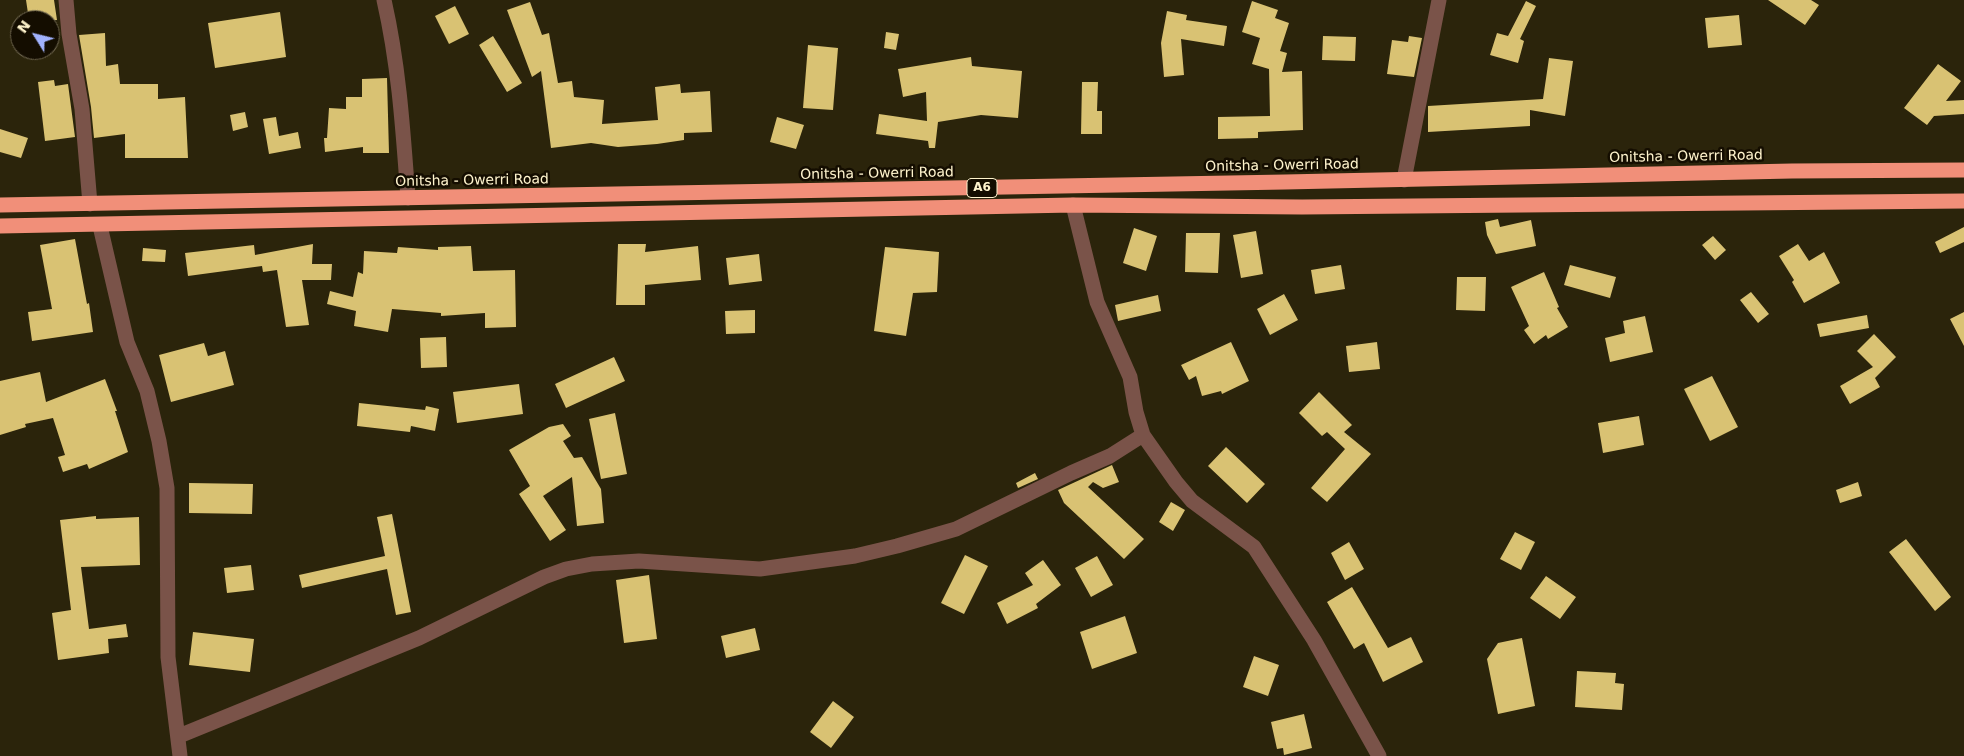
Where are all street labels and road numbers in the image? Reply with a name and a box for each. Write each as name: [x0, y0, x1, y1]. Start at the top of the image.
street label: Onitsha - Owerri Road: [1609, 147, 1763, 167]
street label: Onitsha - Owerri Road: [1205, 156, 1359, 176]
street label: Onitsha - Owerri Road: [800, 164, 954, 184]
street label: Onitsha - Owerri Road: [395, 171, 549, 191]
road number: A6: [967, 178, 997, 198]

